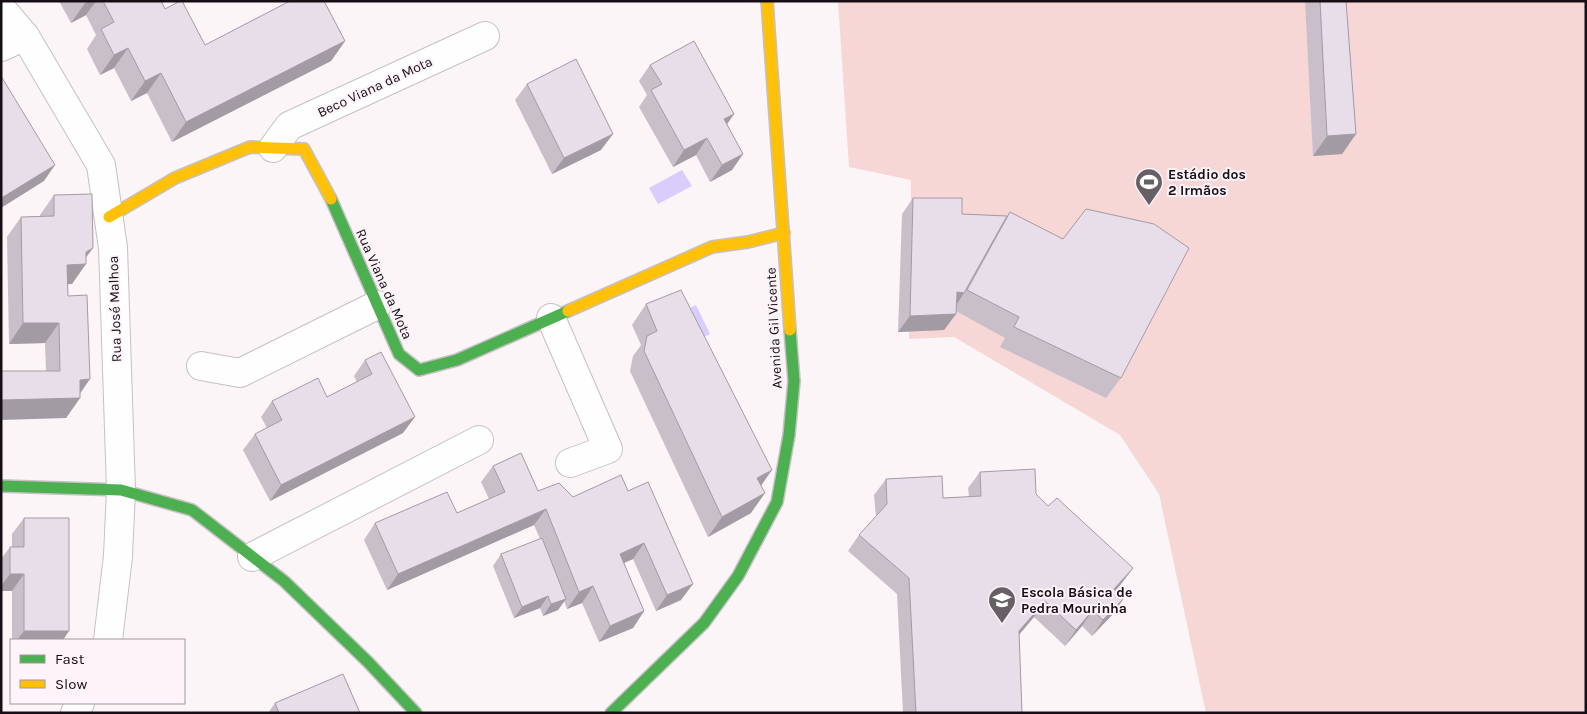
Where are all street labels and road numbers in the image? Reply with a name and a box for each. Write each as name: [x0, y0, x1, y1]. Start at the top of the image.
street label: Beco Viana da Mota: [315, 53, 435, 121]
street label: Rua Viana da Mota: [352, 226, 416, 342]
street label: Rua José Malhoa: [105, 255, 125, 363]
street label: Avenida Gil Vicente: [762, 267, 786, 389]

